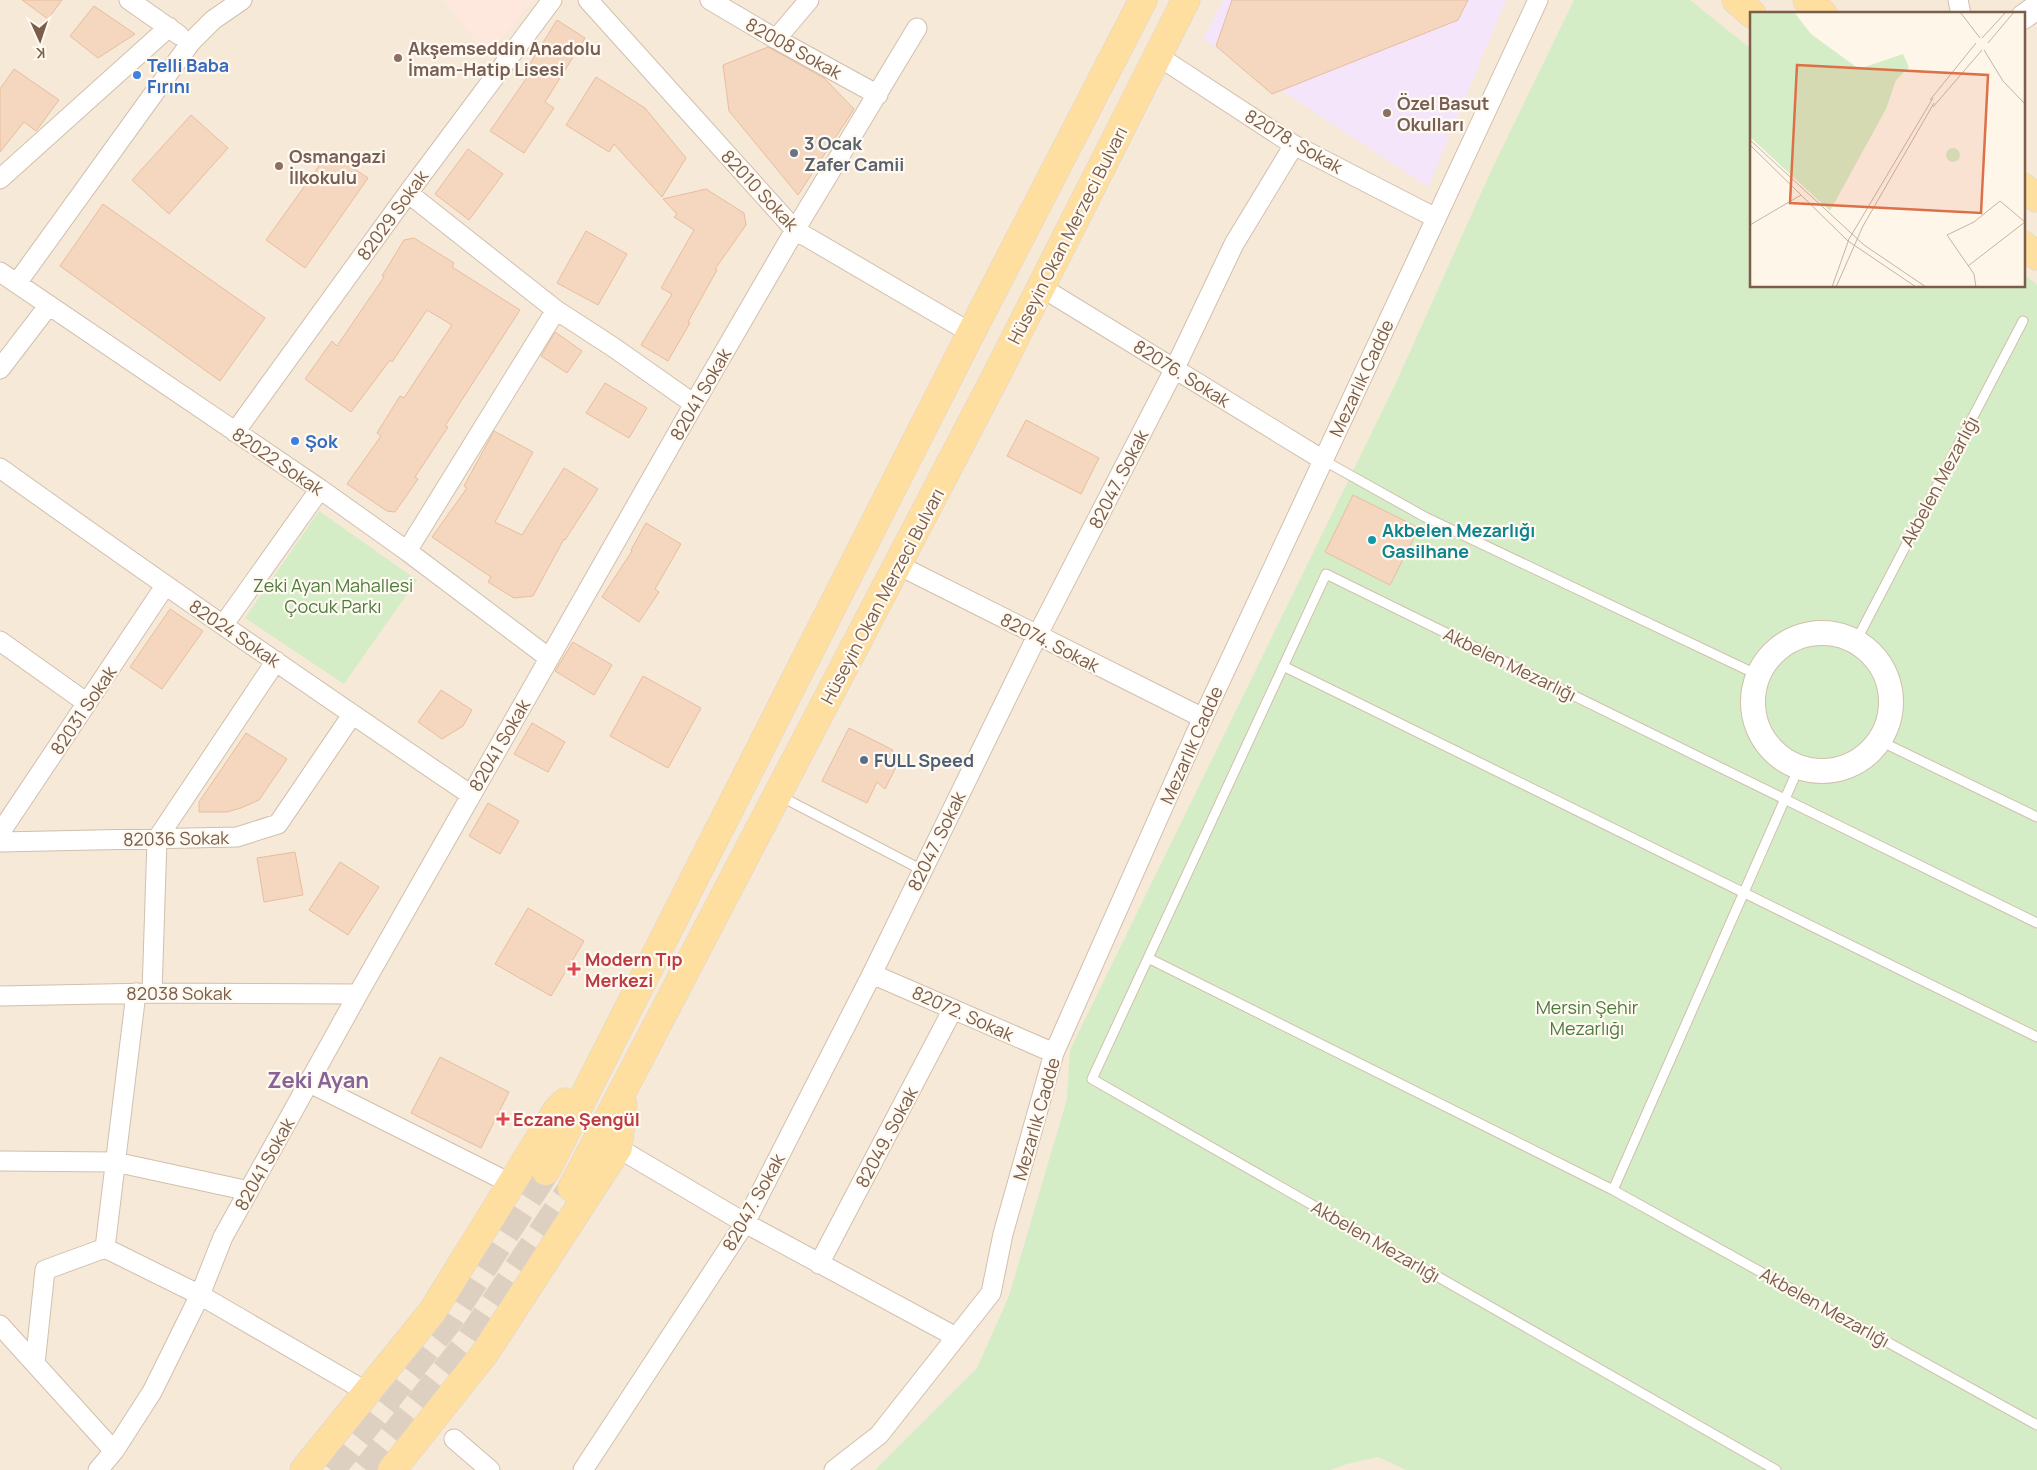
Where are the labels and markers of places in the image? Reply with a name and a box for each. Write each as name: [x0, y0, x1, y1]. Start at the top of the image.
place label: Akşemseddin Anadolu İmam-Hatip Lisesi: [408, 36, 601, 81]
marker: Akşemseddin Anadolu İmam-Hatip Lisesi: [392, 52, 404, 64]
place label: Telli Baba Fırını: [147, 53, 229, 98]
marker: Telli Baba Fırını: [131, 69, 143, 81]
place label: Özel Basut Okulları: [1397, 91, 1489, 136]
marker: Özel Basut Okulları: [1381, 107, 1393, 119]
place label: 3 Ocak Zafer Camii: [804, 131, 904, 176]
place label: Osmangazi İlkokulu: [289, 144, 386, 189]
marker: 3 Ocak Zafer Camii: [788, 147, 800, 159]
marker: Osmangazi İlkokulu: [273, 160, 285, 172]
place label: Şok: [305, 429, 339, 453]
marker: Şok: [289, 435, 301, 447]
place label: Akbelen Mezarlığı Gasilhane: [1382, 518, 1535, 563]
marker: Akbelen Mezarlığı Gasilhane: [1366, 534, 1378, 546]
place label: FULL Speed: [874, 748, 974, 772]
marker: FULL Speed: [858, 754, 870, 766]
place label: Modern Tıp Merkezi: [585, 947, 683, 992]
marker: Modern Tıp Merkezi: [567, 962, 581, 976]
place label: Eczane Şengül: [513, 1107, 640, 1131]
marker: Eczane Şengül: [497, 1113, 509, 1125]

